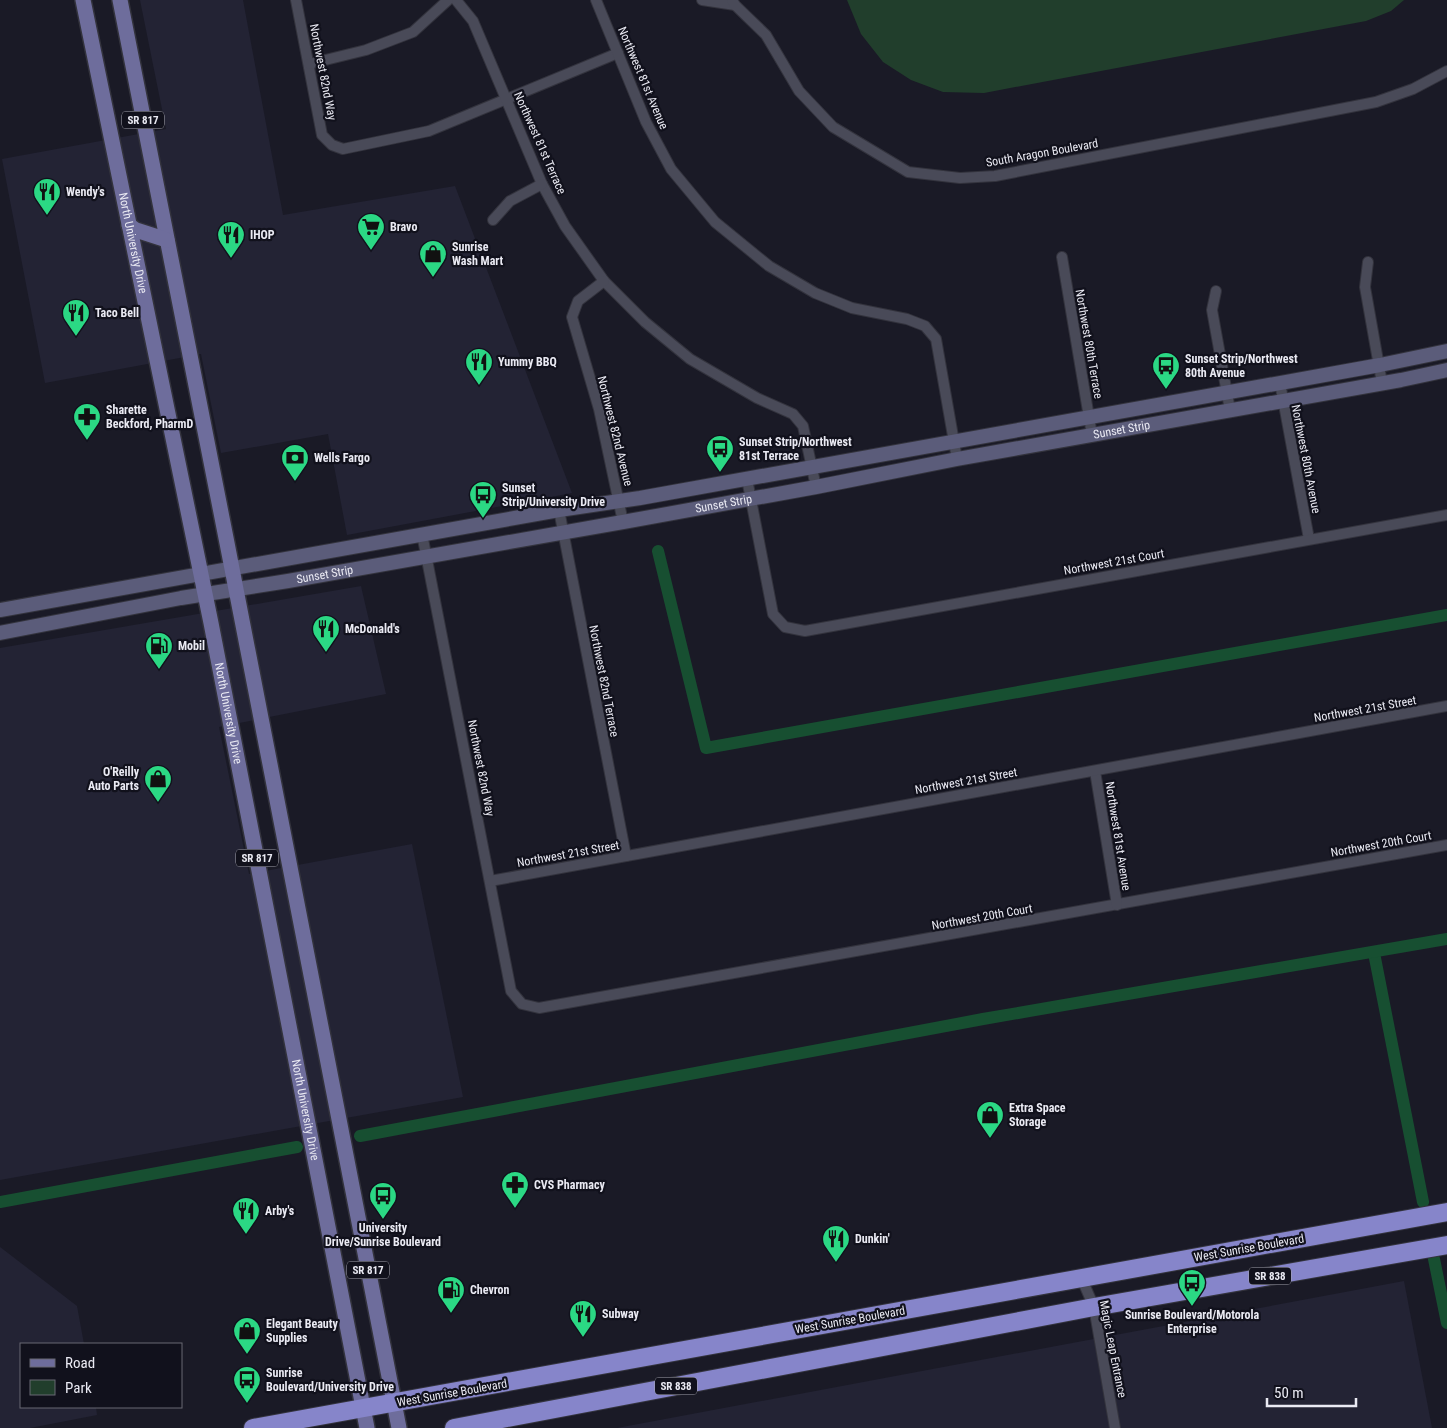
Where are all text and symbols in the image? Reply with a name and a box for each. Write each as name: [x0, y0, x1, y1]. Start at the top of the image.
street label: Northwest 82nd Way: [307, 23, 339, 121]
street label: Northwest 81st Avenue: [615, 25, 671, 132]
street label: Northwest 81st Terrace: [511, 90, 569, 197]
road number: SR 817: [122, 112, 164, 128]
street label: South Aragon Boulevard: [985, 136, 1099, 170]
restaurant icon: Wendy's: [32, 177, 62, 216]
place label: Wendy's: [66, 185, 105, 199]
street label: North University Drive: [116, 191, 150, 295]
supermarket icon: Bravo: [356, 212, 386, 251]
restaurant icon: IHOP: [216, 220, 246, 259]
place label: Bravo: [390, 220, 417, 234]
place label: IHOP: [250, 228, 275, 242]
shop icon: Sunrise Wash Mart: [418, 239, 448, 278]
place label: Sunrise Wash Mart: [452, 240, 504, 268]
street label: Northwest 80th Terrace: [1072, 288, 1106, 400]
restaurant icon: Taco Bell: [61, 298, 91, 337]
place label: Taco Bell: [95, 306, 139, 320]
restaurant icon: Yummy BBQ: [464, 347, 494, 386]
bus stop icon: Sunset Strip/Northwest 80th Avenue: [1151, 351, 1181, 390]
place label: Sunset Strip/Northwest 80th Avenue: [1185, 352, 1298, 380]
place label: Yummy BBQ: [498, 355, 557, 369]
street label: Northwest 82nd Avenue: [595, 375, 636, 488]
pharmacy icon: Sharette Beckford, PharmD: [72, 402, 102, 441]
place label: Sharette Beckford, PharmD: [106, 403, 193, 431]
street label: Northwest 80th Avenue: [1289, 403, 1323, 515]
street label: Sunset Strip: [1092, 418, 1151, 442]
bus stop icon: Sunset Strip/Northwest 81st Terrace: [705, 434, 735, 473]
place label: Sunset Strip/Northwest 81st Terrace: [739, 435, 852, 463]
bank icon: Wells Fargo: [280, 443, 310, 482]
place label: Wells Fargo: [314, 451, 370, 465]
bus stop icon: Sunset Strip/University Drive: [468, 480, 498, 519]
place label: Sunset Strip/University Drive: [502, 481, 605, 509]
street label: Sunset Strip: [694, 492, 753, 516]
street label: Northwest 21st Court: [1063, 546, 1166, 578]
street label: Sunset Strip: [295, 563, 354, 586]
restaurant icon: McDonald's: [311, 614, 341, 653]
place label: McDonald's: [345, 622, 400, 636]
street label: Northwest 82nd Terrace: [586, 624, 622, 738]
fuel station icon: Mobil: [144, 631, 174, 670]
place label: Mobil: [178, 639, 205, 653]
street label: North University Drive: [212, 662, 245, 765]
street label: Northwest 21st Street: [1313, 693, 1418, 725]
street label: Northwest 82nd Way: [465, 719, 497, 817]
shop icon: O'Reilly Auto Parts: [143, 764, 173, 803]
place label: O'Reilly Auto Parts: [88, 765, 140, 793]
street label: Northwest 21st Street: [914, 765, 1019, 797]
street label: Northwest 81st Avenue: [1102, 781, 1134, 892]
street label: Northwest 20th Court: [1330, 828, 1433, 860]
street label: Northwest 21st Street: [516, 838, 621, 870]
road number: SR 817: [236, 850, 278, 866]
street label: Northwest 20th Court: [931, 901, 1034, 933]
street label: North University Drive: [289, 1058, 322, 1162]
shop icon: Extra Space Storage: [975, 1100, 1005, 1139]
place label: Extra Space Storage: [1009, 1101, 1066, 1129]
pharmacy icon: CVS Pharmacy: [500, 1170, 530, 1209]
place label: CVS Pharmacy: [534, 1178, 605, 1192]
bus stop icon: University Drive/Sunrise Boulevard: [368, 1181, 398, 1220]
restaurant icon: Arby's: [231, 1196, 261, 1235]
place label: Arby's: [265, 1204, 295, 1218]
place label: University Drive/Sunrise Boulevard: [325, 1221, 441, 1249]
restaurant icon: Dunkin': [821, 1224, 851, 1263]
street label: West Sunrise Boulevard: [1193, 1231, 1305, 1265]
place label: Dunkin': [855, 1232, 890, 1246]
road number: SR 817: [347, 1262, 389, 1278]
bus stop icon: Sunrise Boulevard/Motorola Enterprise: [1177, 1268, 1207, 1307]
road number: SR 838: [1249, 1268, 1291, 1284]
fuel station icon: Chevron: [436, 1275, 466, 1314]
place label: Chevron: [470, 1283, 510, 1297]
restaurant icon: Subway: [568, 1299, 598, 1338]
street label: Magic Leap Entrance: [1097, 1299, 1129, 1399]
street label: West Sunrise Boulevard: [794, 1303, 906, 1337]
place label: Subway: [602, 1307, 639, 1321]
place label: Sunrise Boulevard/Motorola Enterprise: [1125, 1308, 1259, 1336]
shop icon: Elegant Beauty Supplies: [232, 1316, 262, 1355]
place label: Elegant Beauty Supplies: [266, 1317, 338, 1345]
legend: [20, 1343, 182, 1408]
text: Road: [65, 1354, 95, 1372]
bus stop icon: Sunrise Boulevard/University Drive: [232, 1365, 262, 1404]
place label: Sunrise Boulevard/University Drive: [266, 1366, 394, 1394]
street label: West Sunrise Boulevard: [396, 1376, 508, 1410]
scale bar: [1267, 1376, 1356, 1408]
road number: SR 838: [655, 1378, 697, 1394]
text: Park: [65, 1379, 92, 1397]
text: 50 m: [1274, 1384, 1304, 1402]

